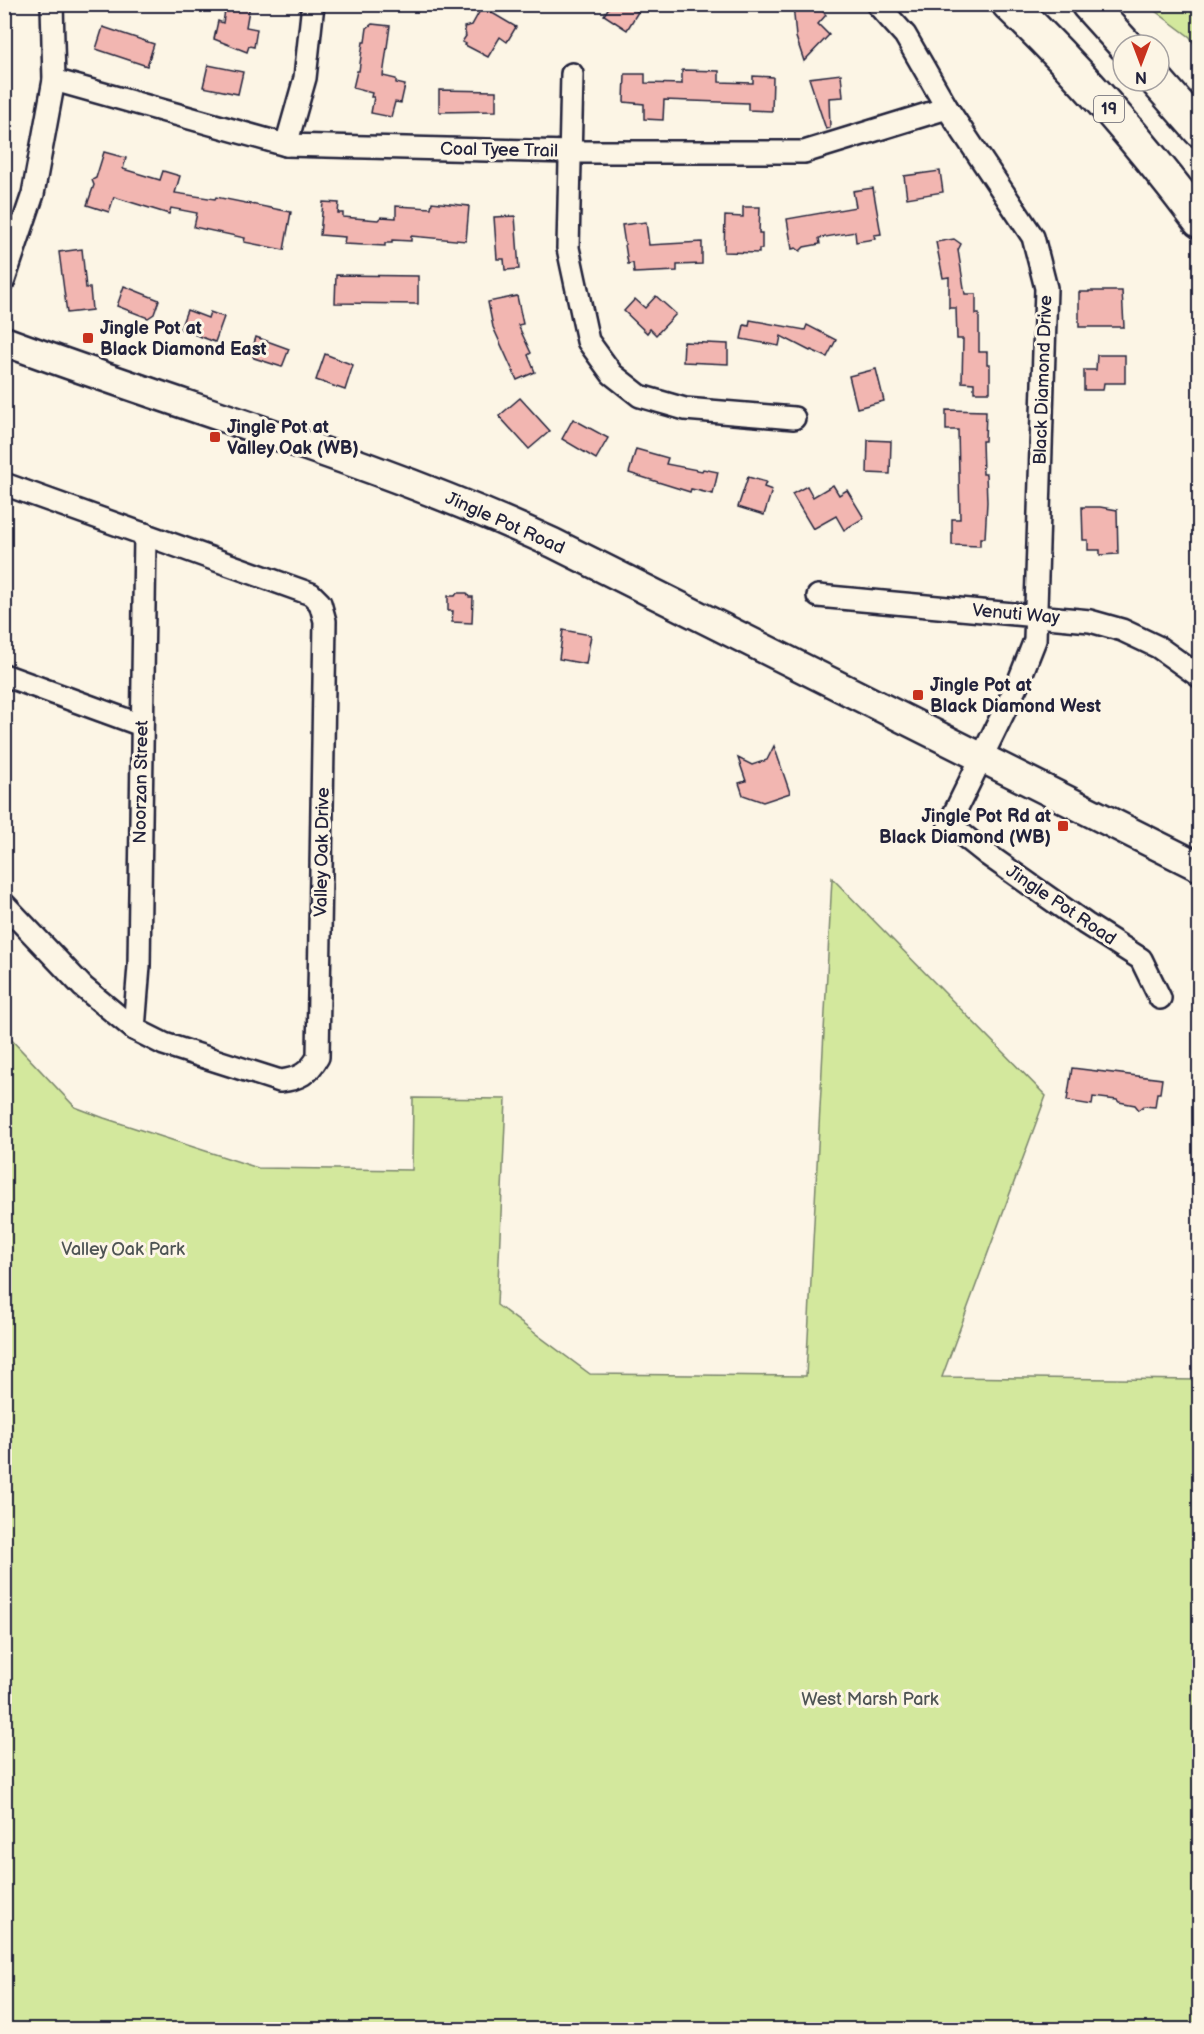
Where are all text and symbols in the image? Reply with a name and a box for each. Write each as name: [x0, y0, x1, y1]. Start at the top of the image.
north arrow: [1111, 33, 1171, 93]
text: N: [1135, 67, 1147, 86]
road number: 19: [1094, 96, 1124, 122]
street label: Coal Tyee Trail: [440, 138, 558, 162]
street label: Black Diamond Drive: [1030, 294, 1056, 465]
place label: Jingle Pot at Black Diamond East: [100, 318, 267, 360]
marker: Jingle Pot at Black Diamond East: [81, 331, 95, 345]
place label: Jingle Pot at Valley Oak (WB): [227, 417, 359, 459]
marker: Jingle Pot at Valley Oak (WB): [208, 430, 222, 444]
street label: Jingle Pot Road: [442, 487, 568, 559]
street label: Venuti Way: [971, 600, 1062, 628]
place label: Jingle Pot at Black Diamond West: [930, 675, 1101, 717]
marker: Jingle Pot at Black Diamond West: [911, 688, 925, 702]
street label: Noorzan Street: [129, 720, 153, 844]
street label: Valley Oak Drive: [310, 787, 334, 917]
place label: Jingle Pot Rd at Black Diamond (WB): [879, 806, 1051, 848]
marker: Jingle Pot Rd at Black Diamond (WB): [1056, 819, 1070, 833]
street label: Jingle Pot Road: [1002, 860, 1120, 950]
park label: Valley Oak Park: [61, 1239, 185, 1260]
park label: West Marsh Park: [801, 1689, 939, 1710]

